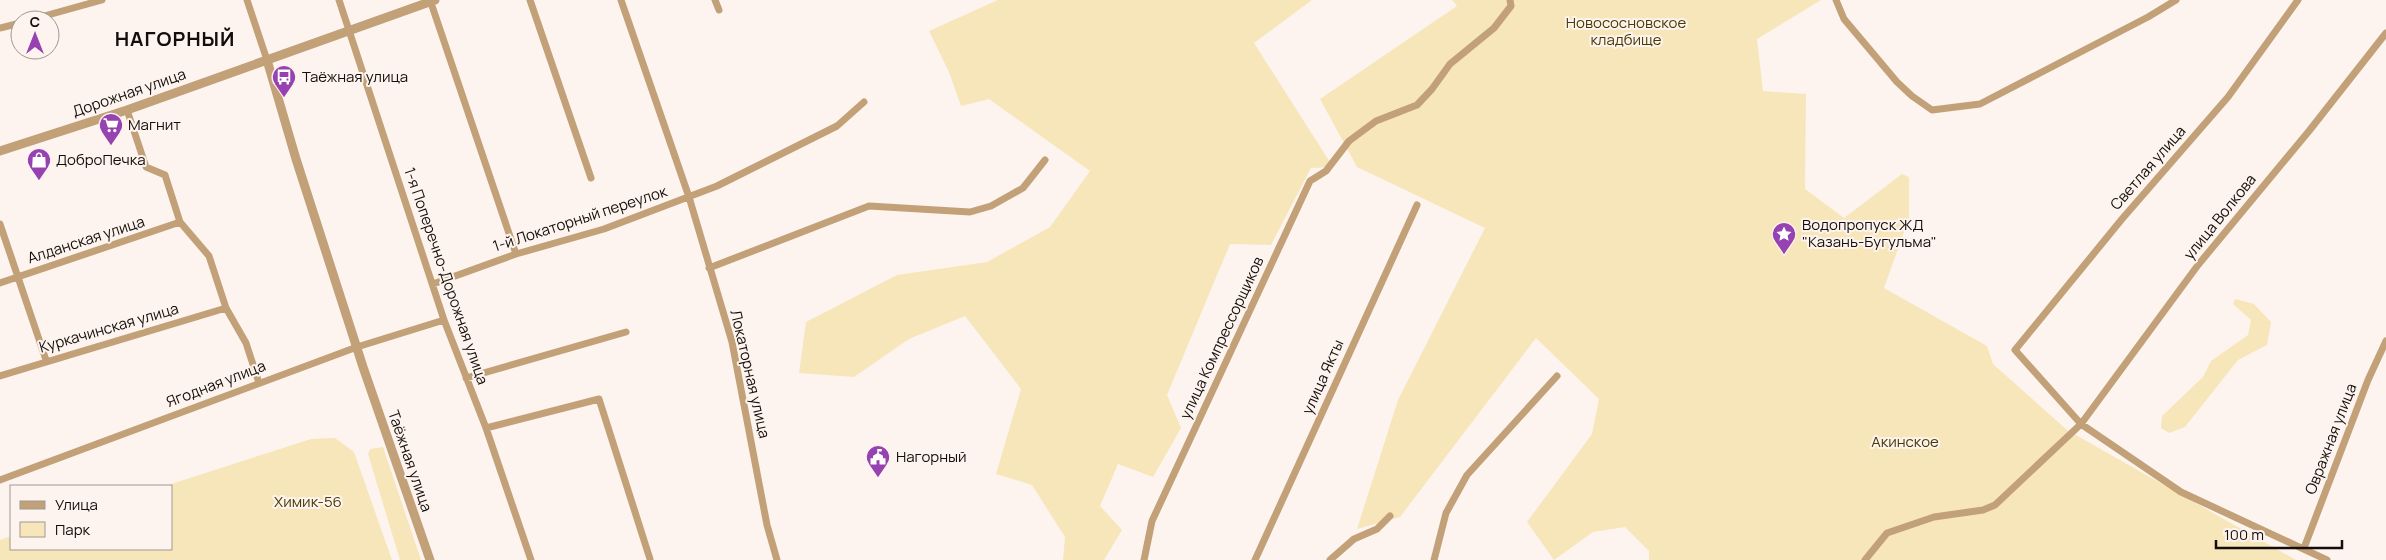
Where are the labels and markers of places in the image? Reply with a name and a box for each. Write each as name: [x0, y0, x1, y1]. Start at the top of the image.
bus stop icon: Таёжная улица: [271, 64, 297, 98]
place label: Таёжная улица: [302, 66, 408, 87]
supermarket icon: Магнит: [98, 112, 124, 146]
place label: Магнит: [128, 114, 181, 135]
shop icon: ДоброПечка: [26, 147, 52, 181]
place label: ДоброПечка: [56, 149, 146, 170]
place label: Водопропуск ЖД "Казань-Бугульма": [1802, 214, 1937, 252]
place icon: Водопропуск ЖД "Казань-Бугульма": [1771, 221, 1797, 255]
public building icon: Нагорный: [865, 444, 891, 478]
place label: Нагорный: [896, 446, 967, 467]

